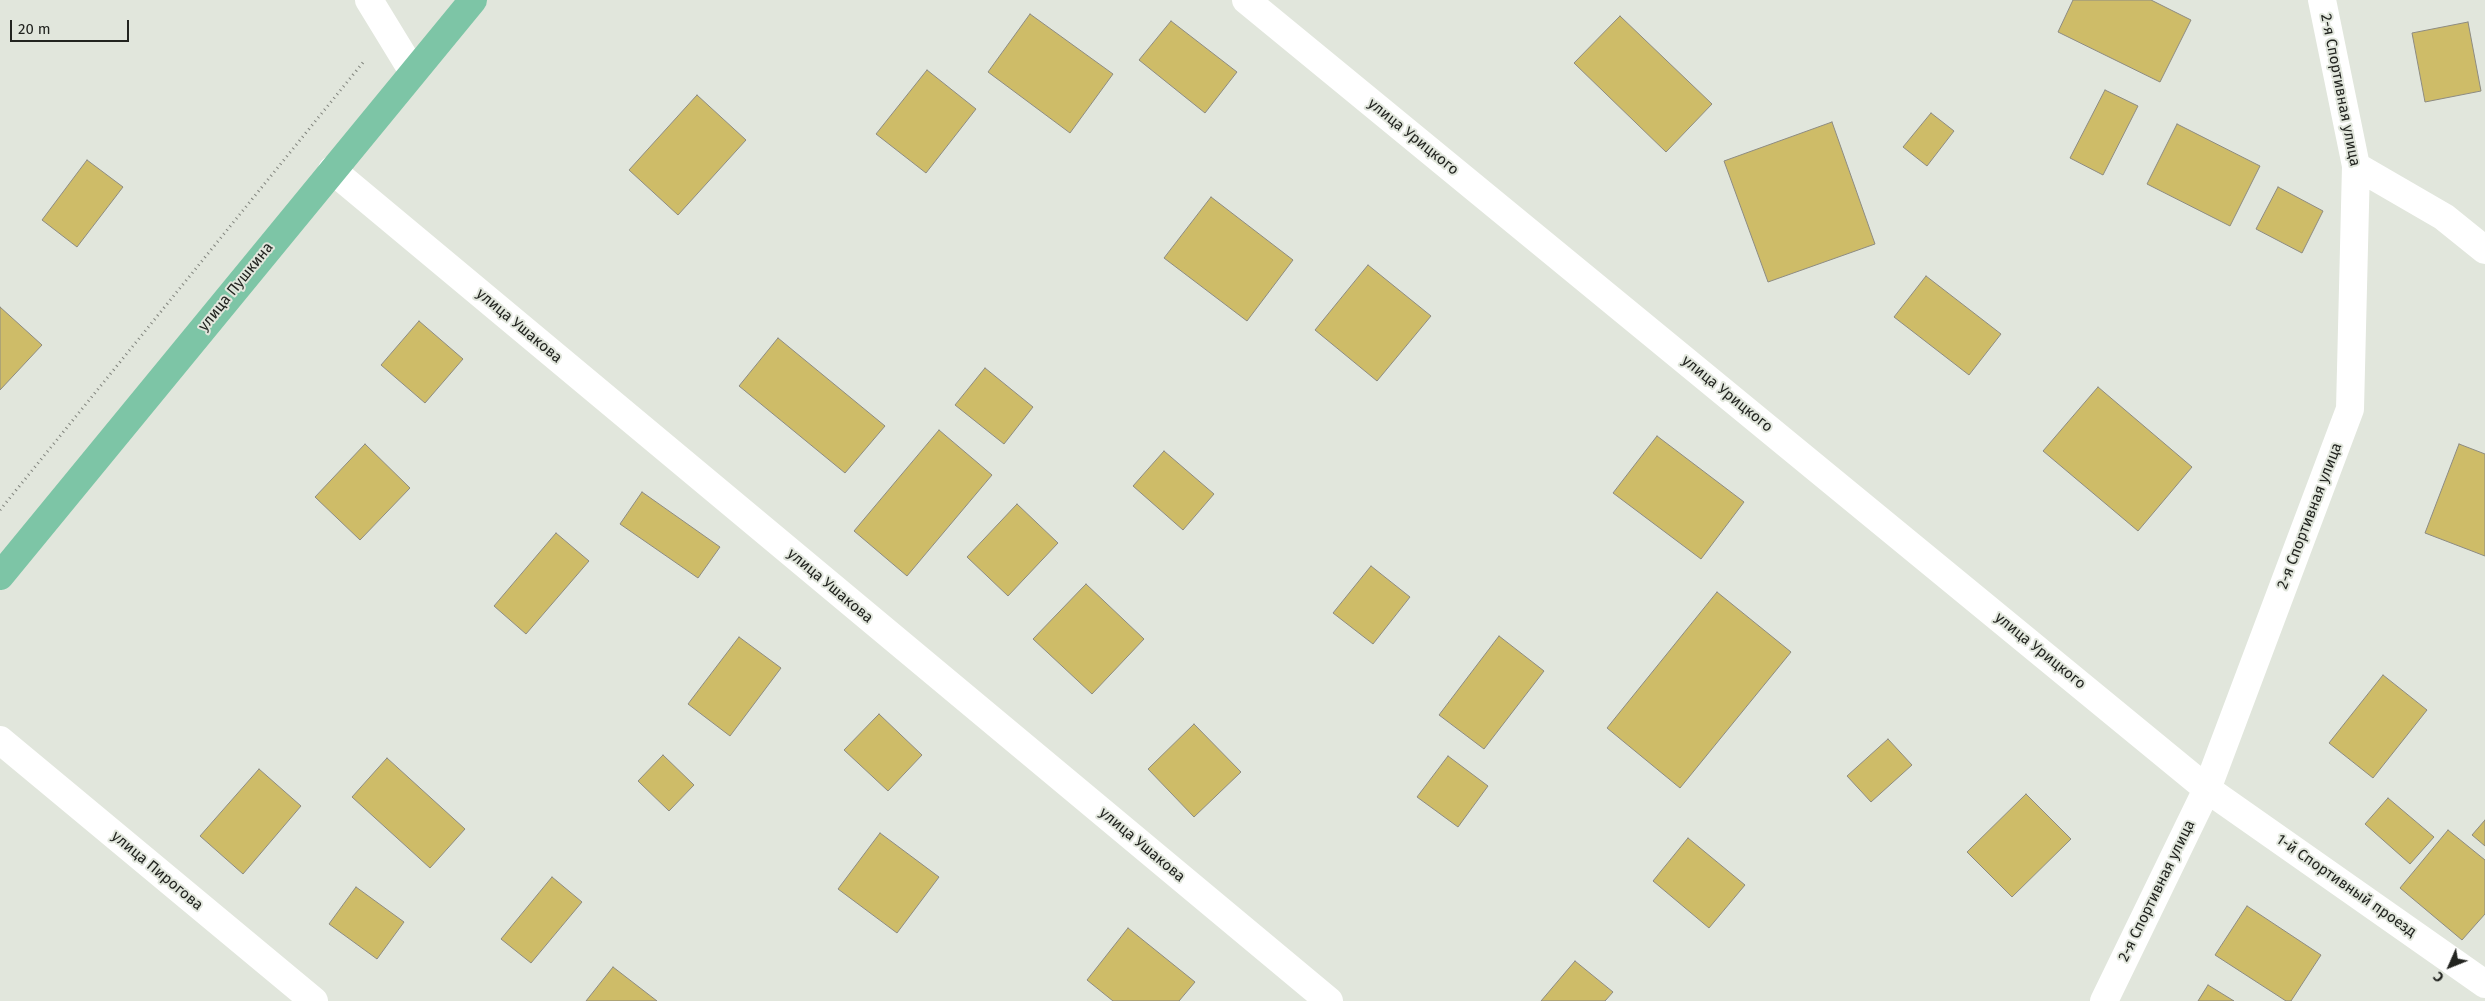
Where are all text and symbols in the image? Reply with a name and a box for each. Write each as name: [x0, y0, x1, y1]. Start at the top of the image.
scale bar: [12, 10, 131, 42]
street label: 2-я Спортивная улица: [2316, 12, 2364, 168]
text: 20 m: [18, 20, 51, 38]
street label: улица Урицкого: [1364, 95, 1462, 179]
street label: улица Пушкина: [195, 239, 277, 335]
street label: улица Ушакова: [472, 285, 566, 367]
street label: улица Урицкого: [1678, 352, 1776, 436]
street label: 2-я Спортивная улица: [2274, 440, 2346, 592]
street label: улица Ушакова: [783, 545, 877, 627]
street label: улица Урицкого: [1991, 609, 2089, 693]
street label: улица Ушакова: [1095, 804, 1189, 886]
street label: 2-я Спортивная улица: [2115, 817, 2199, 965]
street label: улица Пирогова: [108, 828, 206, 914]
street label: 1-й Спортивный проезд: [2272, 831, 2420, 941]
north arrow: [2425, 941, 2475, 991]
text: С: [2430, 968, 2448, 986]

